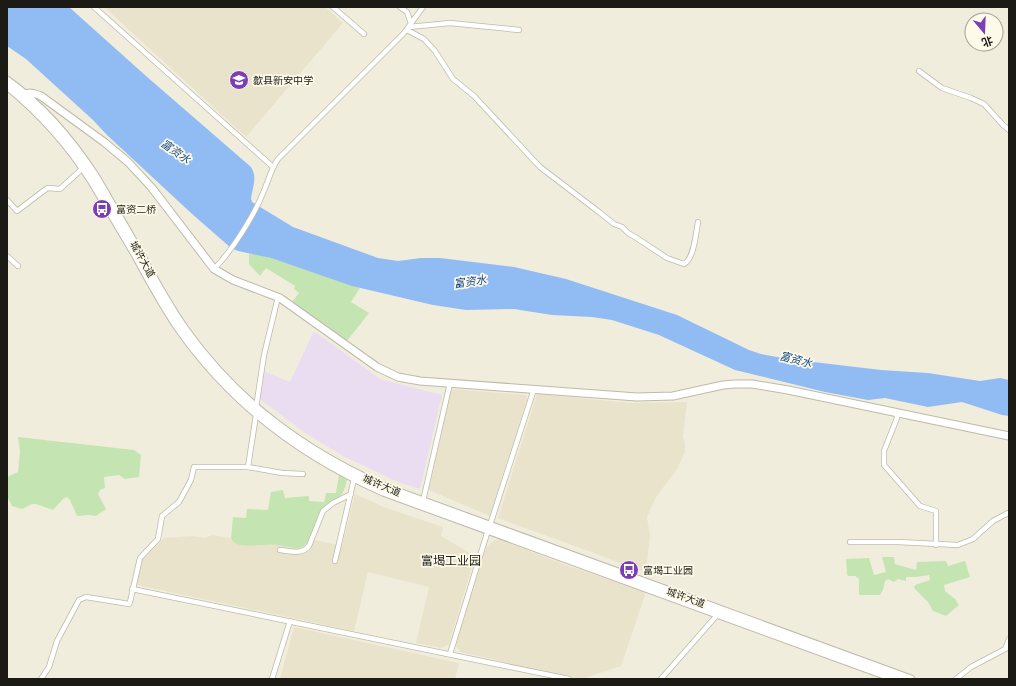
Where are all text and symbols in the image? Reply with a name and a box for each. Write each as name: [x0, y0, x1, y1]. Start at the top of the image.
north arrow: [964, 12, 1004, 52]
text: 北: [980, 34, 995, 50]
school or university icon: 歙县新安中学: [228, 69, 250, 91]
place label: 歙县新安中学: [253, 74, 313, 86]
water label: 富资水: [159, 136, 194, 166]
bus stop icon: 富资二桥: [91, 198, 113, 220]
place label: 富资二桥: [116, 203, 156, 215]
street label: 城许大道: [128, 239, 158, 279]
water label: 富资水: [453, 272, 488, 290]
water label: 富资水: [778, 349, 815, 370]
street label: 城许大道: [361, 472, 403, 498]
district label: 富堨工业园: [421, 553, 481, 567]
bus stop icon: 富堨工业园: [618, 559, 640, 581]
place label: 富堨工业园: [643, 564, 693, 576]
street label: 城许大道: [665, 585, 707, 609]

